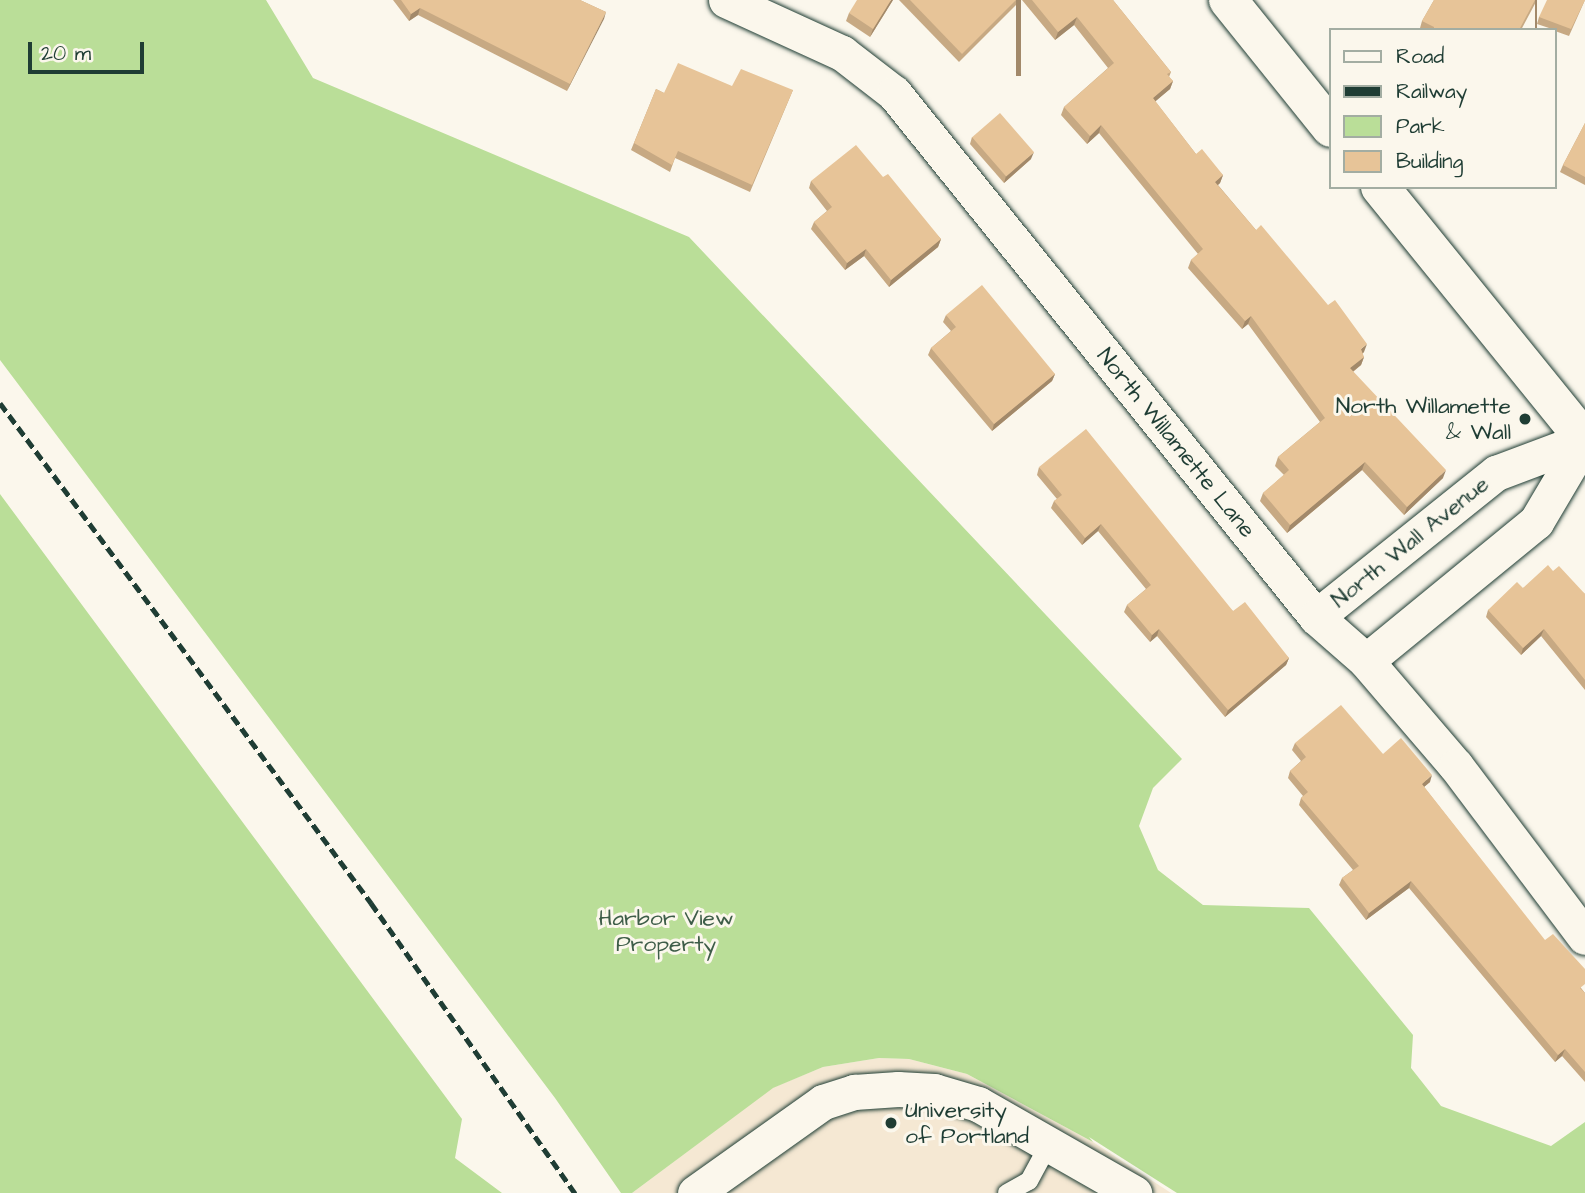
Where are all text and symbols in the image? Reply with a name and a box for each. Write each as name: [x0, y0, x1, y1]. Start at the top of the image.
scale bar: [32, 28, 147, 72]
legend: [1330, 28, 1557, 189]
text: 20 m: [41, 39, 91, 68]
text: Road: [1396, 42, 1444, 71]
text: Railway: [1396, 77, 1467, 106]
text: Park: [1396, 112, 1445, 141]
text: Building: [1396, 147, 1463, 176]
street label: North Willamette Lane: [1091, 343, 1261, 543]
place label: North Willamette & Wall: [1336, 392, 1511, 446]
marker: North Willamette & Wall: [1517, 411, 1533, 427]
street label: North Wall Avenue: [1326, 470, 1494, 614]
park label: Harbor View Property: [598, 904, 734, 958]
place label: University of Portland: [905, 1096, 1029, 1150]
marker: University of Portland: [883, 1115, 899, 1131]

